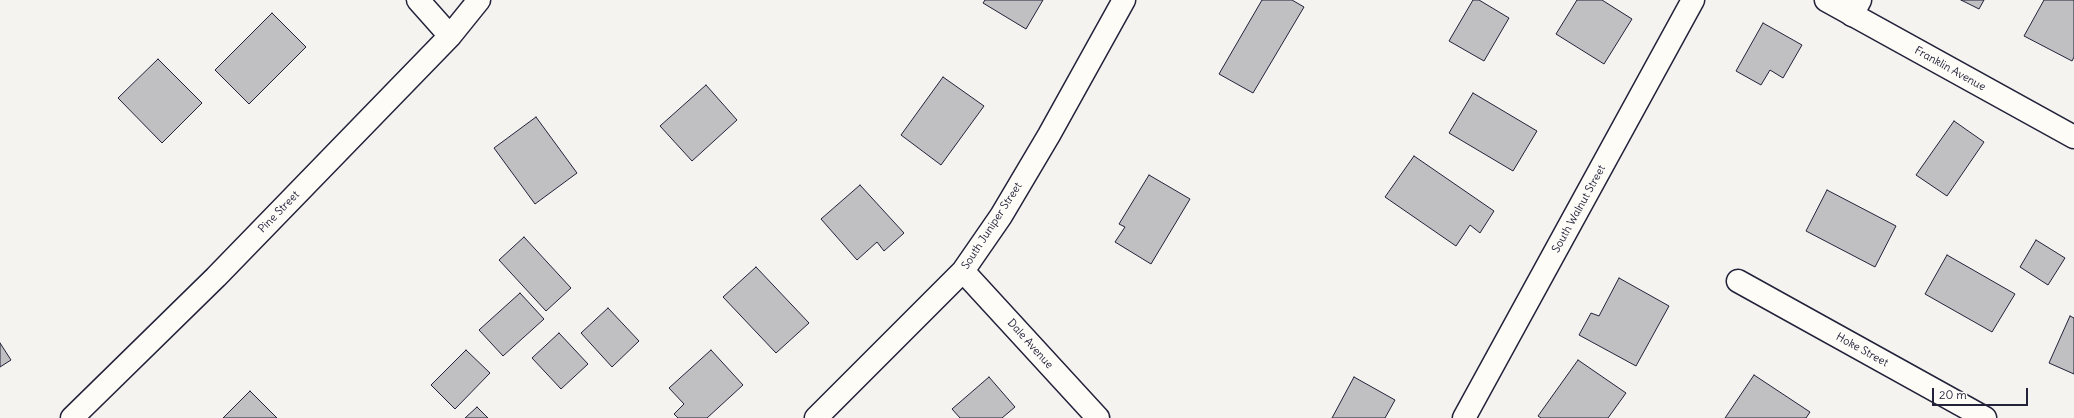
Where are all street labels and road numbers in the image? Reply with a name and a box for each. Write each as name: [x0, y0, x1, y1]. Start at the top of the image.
street label: Franklin Avenue: [1912, 44, 1988, 94]
street label: South Walnut Street: [1549, 163, 1609, 255]
street label: South Juniper Street: [959, 180, 1025, 272]
street label: Pine Street: [256, 188, 302, 236]
street label: Dale Avenue: [1004, 317, 1056, 371]
street label: Hoke Street: [1834, 330, 1890, 370]

